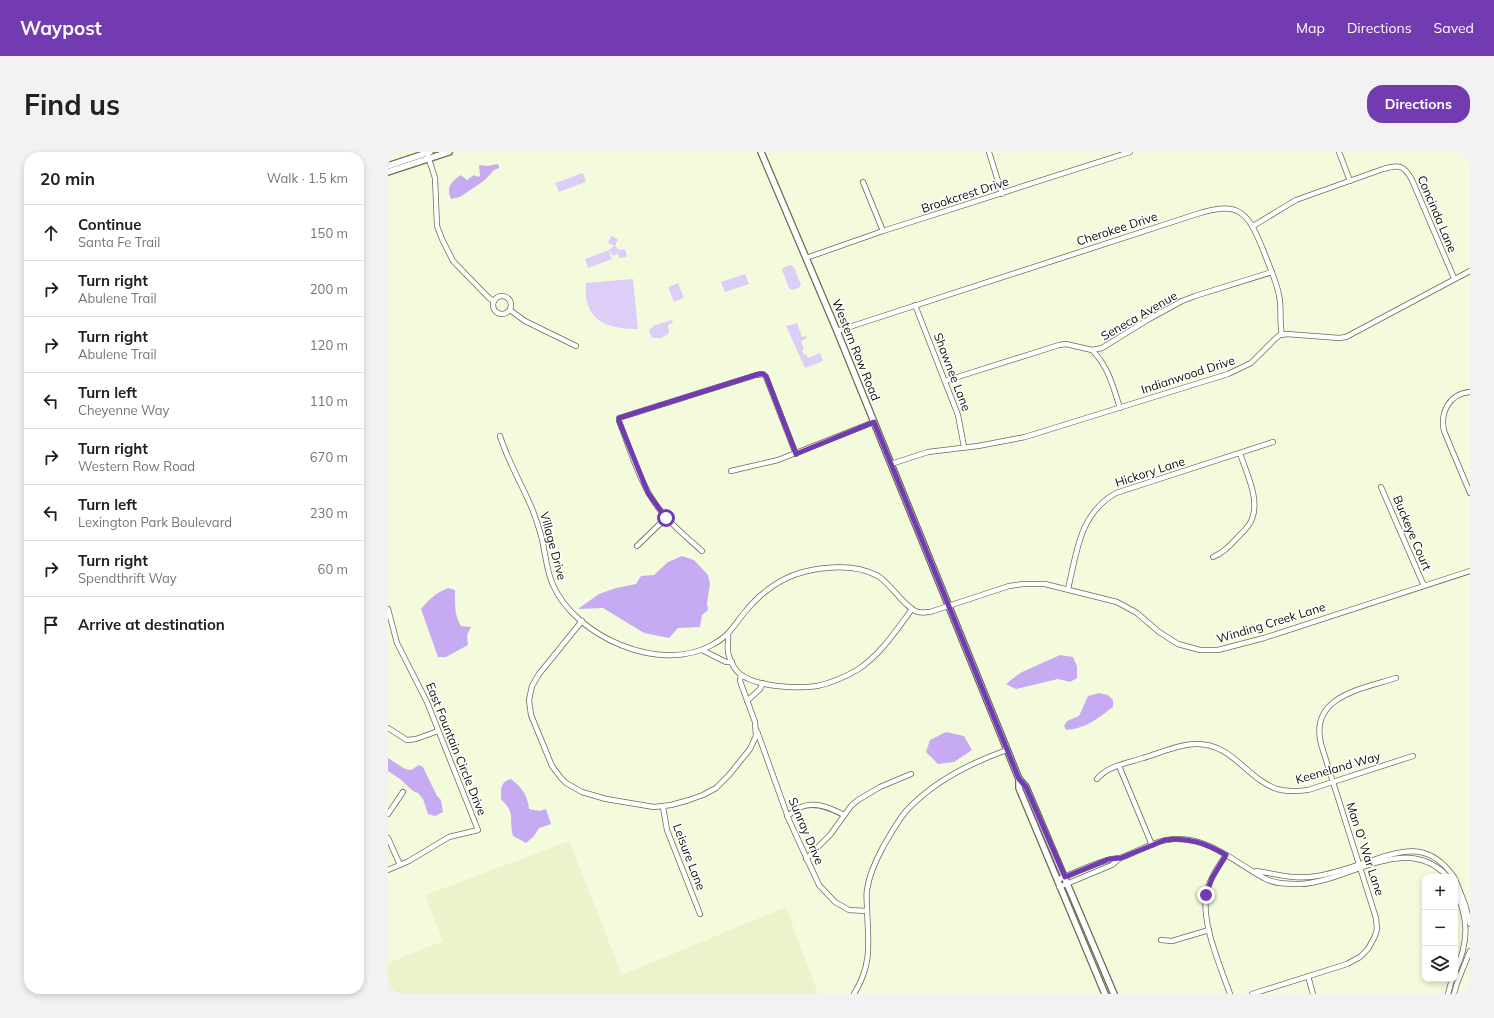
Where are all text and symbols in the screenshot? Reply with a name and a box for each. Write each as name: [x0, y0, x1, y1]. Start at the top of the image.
text: Waypost: [20, 16, 102, 40]
text: Map: [1296, 19, 1325, 37]
text: Directions: [1347, 19, 1412, 37]
text: Saved: [1434, 19, 1474, 37]
button: Directions: [1367, 85, 1470, 123]
text: Find us: [24, 87, 120, 122]
text: 20 min: [40, 168, 95, 189]
text: Walk · 1.5 km: [267, 170, 348, 186]
street label: Brookcrest Drive: [919, 173, 1011, 216]
street label: Concinda Lane: [1414, 173, 1460, 255]
street label: Cherokee Drive: [1075, 208, 1159, 249]
text: Continue: [78, 215, 141, 234]
icon: ahead: [40, 222, 62, 244]
text: 150 m: [310, 225, 348, 241]
text: Santa Fe Trail: [78, 234, 160, 250]
text: Turn right: [78, 271, 148, 290]
icon: right: [40, 278, 62, 300]
text: 200 m: [310, 281, 348, 297]
street label: Seneca Avenue: [1098, 288, 1180, 343]
text: Abulene Trail: [78, 290, 157, 306]
street label: Western Row Road: [829, 297, 884, 403]
text: Turn right: [78, 327, 148, 346]
street label: Shawnee Lane: [931, 331, 974, 413]
icon: right: [40, 334, 62, 356]
text: 120 m: [310, 337, 348, 353]
text: Abulene Trail: [78, 346, 157, 362]
street label: Indianwood Drive: [1139, 352, 1237, 397]
text: Turn left: [78, 383, 137, 402]
icon: left: [40, 390, 62, 412]
text: 110 m: [310, 393, 348, 409]
text: Cheyenne Way: [78, 402, 169, 418]
text: Turn right: [78, 439, 148, 458]
icon: right: [40, 446, 62, 468]
text: 670 m: [310, 449, 348, 465]
street label: Hickory Lane: [1113, 453, 1187, 490]
text: Western Row Road: [78, 458, 195, 474]
street label: Buckeye Court: [1390, 493, 1435, 573]
text: Turn left: [78, 495, 137, 514]
icon: left: [40, 502, 62, 524]
text: 230 m: [310, 505, 348, 521]
route start: [657, 509, 675, 527]
street label: Village Drive: [537, 510, 570, 582]
text: Lexington Park Boulevard: [78, 514, 232, 530]
text: Turn right: [78, 551, 148, 570]
icon: right: [40, 558, 62, 580]
text: 60 m: [318, 561, 348, 577]
text: Spendthrift Way: [78, 570, 177, 586]
street label: Winding Creek Lane: [1215, 599, 1327, 646]
icon: arrive: [40, 614, 62, 636]
text: Arrive at destination: [78, 615, 225, 634]
street label: East Fountain Circle Drive: [423, 680, 490, 817]
street label: Keeneland Way: [1294, 748, 1383, 787]
street label: Sunray Drive: [786, 795, 827, 867]
street label: Man O’ War Lane: [1343, 800, 1388, 897]
street label: Leisure Lane: [670, 821, 709, 892]
map controls: [1422, 874, 1458, 982]
button: +: [1422, 874, 1458, 910]
route end: [1197, 886, 1215, 904]
button: −: [1422, 910, 1458, 946]
button: layers: [1422, 946, 1458, 982]

